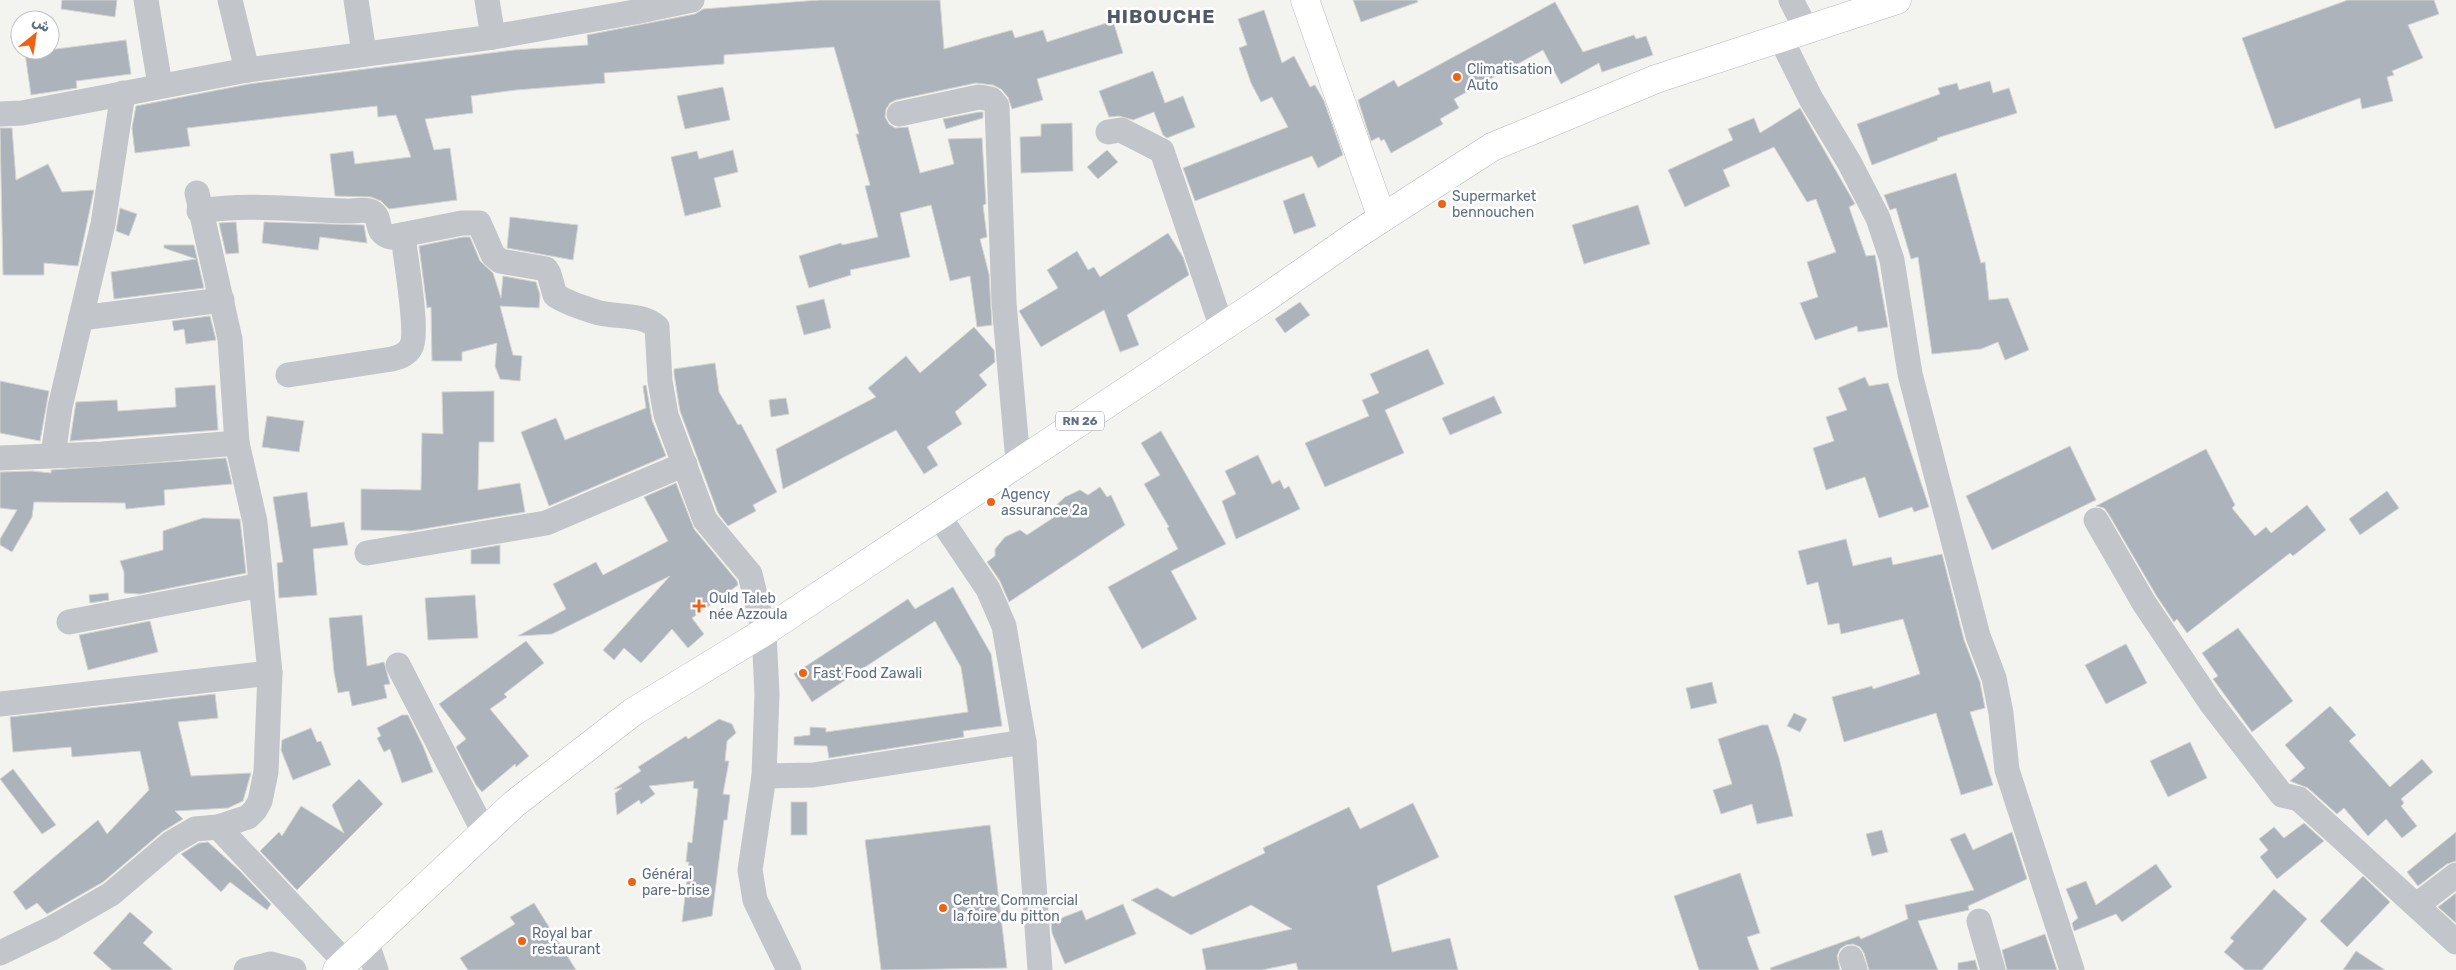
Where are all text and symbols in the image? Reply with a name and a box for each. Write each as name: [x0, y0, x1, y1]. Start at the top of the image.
district label: HIBOUCHE: [1107, 5, 1215, 28]
north arrow: [10, 10, 60, 60]
text: ش: [29, 12, 53, 36]
place label: Climatisation Auto: [1467, 61, 1552, 94]
marker: Climatisation Auto: [1451, 71, 1463, 83]
place label: Supermarket bennouchen: [1452, 188, 1537, 221]
marker: Supermarket bennouchen: [1436, 198, 1448, 210]
road number: RN 26: [1056, 412, 1104, 431]
place label: Agency assurance 2a: [1001, 486, 1088, 519]
marker: Agency assurance 2a: [985, 496, 997, 508]
place label: Ould Taleb née Azzoula: [709, 590, 787, 623]
marker: Ould Taleb née Azzoula: [693, 600, 705, 612]
place label: Fast Food Zawali: [813, 665, 922, 682]
marker: Fast Food Zawali: [797, 667, 809, 679]
place label: Général pare-brise: [642, 866, 710, 899]
marker: Général pare-brise: [626, 876, 638, 888]
place label: Centre Commercial la foire du pitton: [953, 892, 1078, 925]
marker: Centre Commercial la foire du pitton: [937, 902, 949, 914]
place label: Royal bar restaurant: [532, 925, 601, 958]
marker: Royal bar restaurant: [516, 935, 528, 947]

